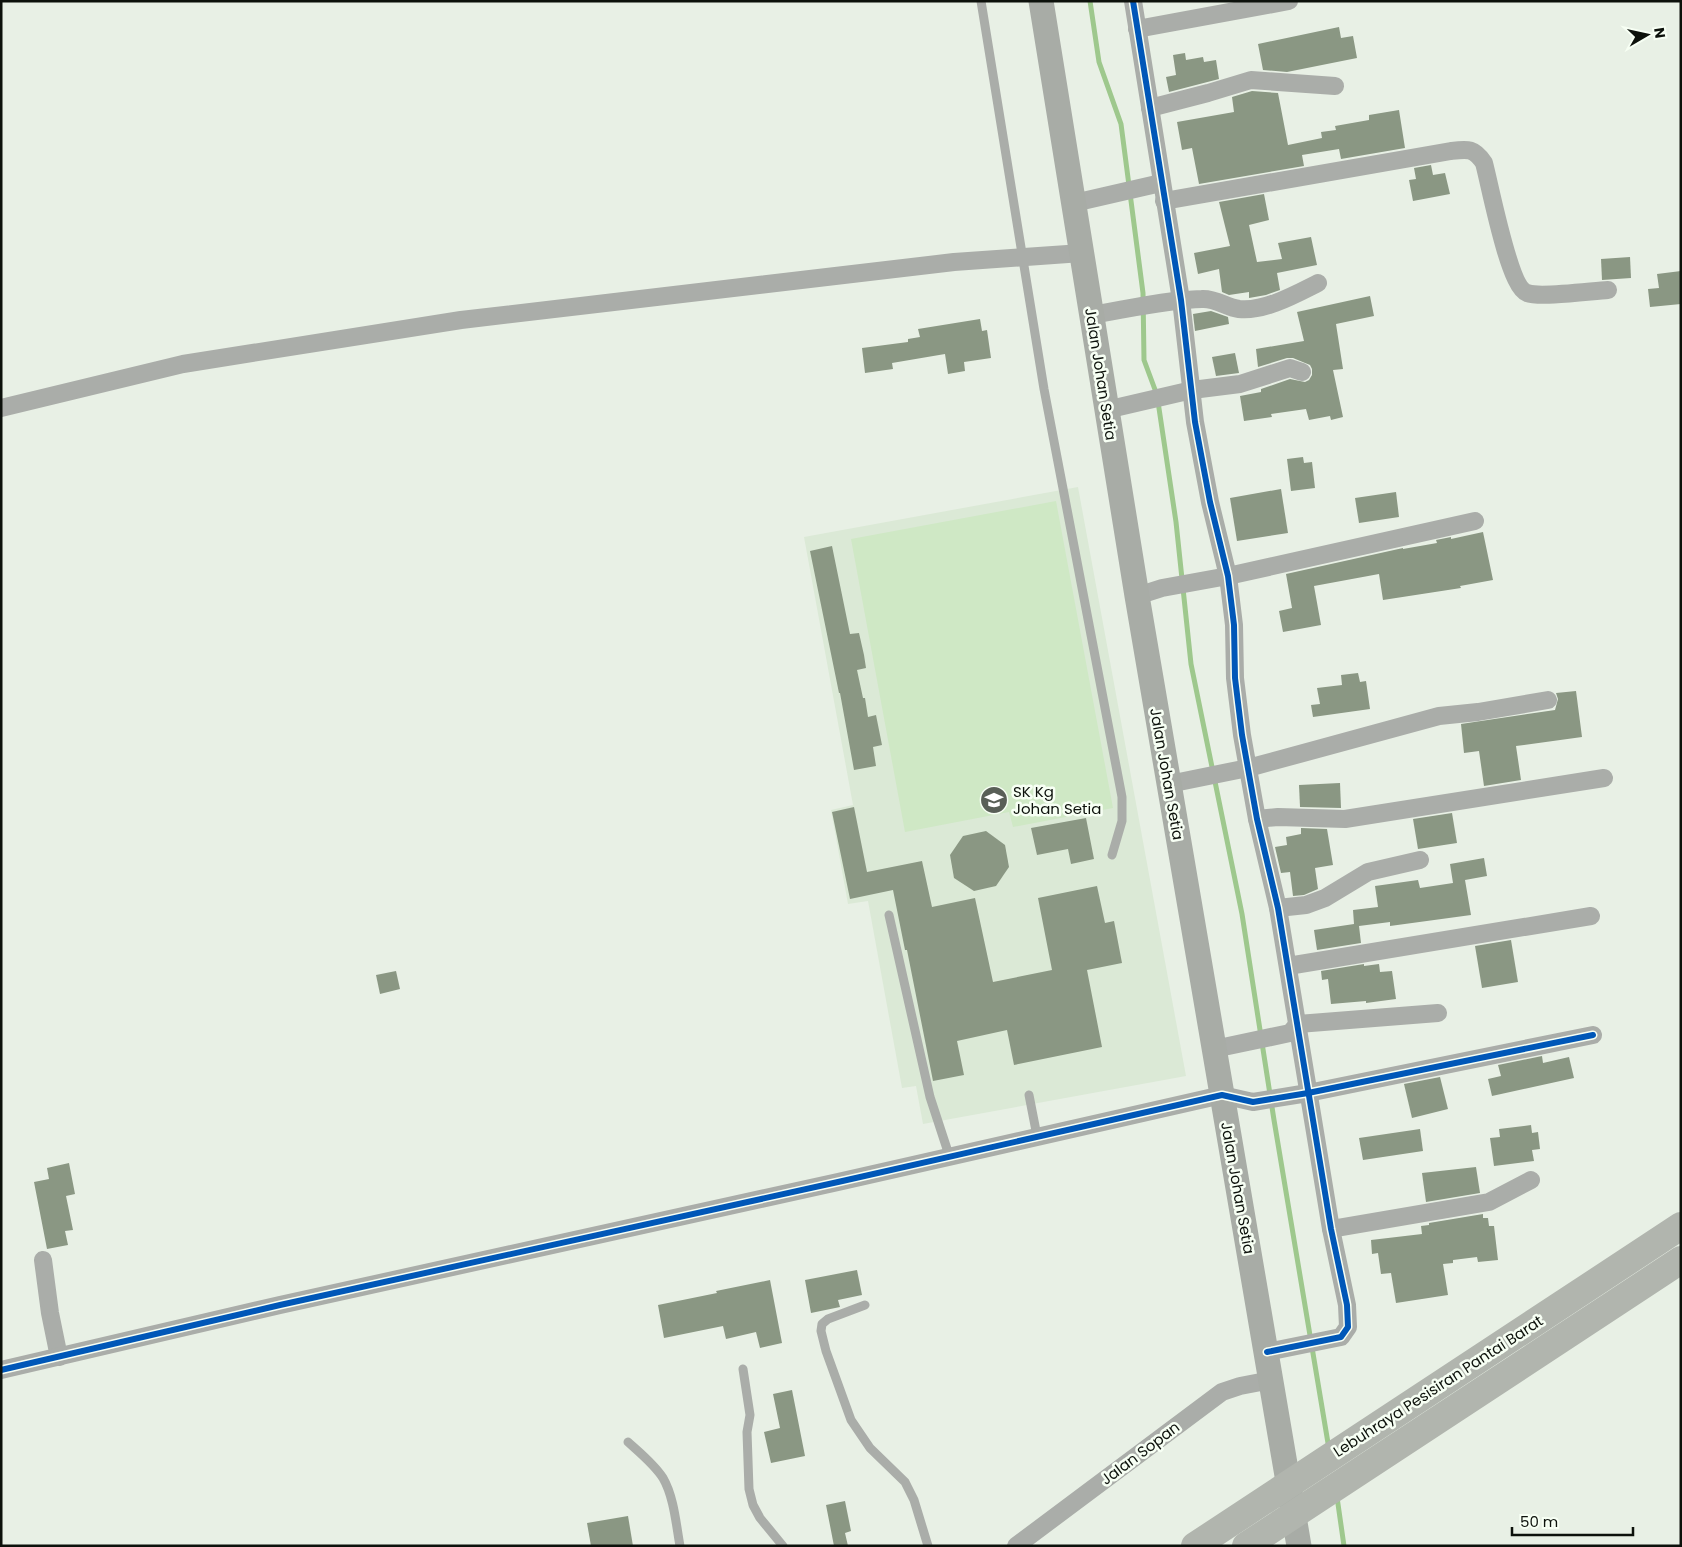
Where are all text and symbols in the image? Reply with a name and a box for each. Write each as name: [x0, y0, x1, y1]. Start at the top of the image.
north arrow: [1622, 10, 1672, 60]
text: N: [1649, 26, 1671, 40]
street label: Jalan Johan Setia: [1080, 306, 1122, 442]
street label: Jalan Johan Setia: [1145, 706, 1189, 842]
place label: SK Kg Johan Setia: [1013, 781, 1101, 819]
school or university icon: SK Kg Johan Setia: [979, 785, 1009, 815]
street label: Jalan Johan Setia: [1216, 1120, 1260, 1256]
street label: Lebuhraya Pesisiran Pantai Barat: [1329, 1310, 1547, 1462]
street label: Jalan Sopan: [1096, 1416, 1184, 1490]
scale bar: [1512, 1504, 1633, 1536]
text: 50 m: [1520, 1511, 1558, 1532]

